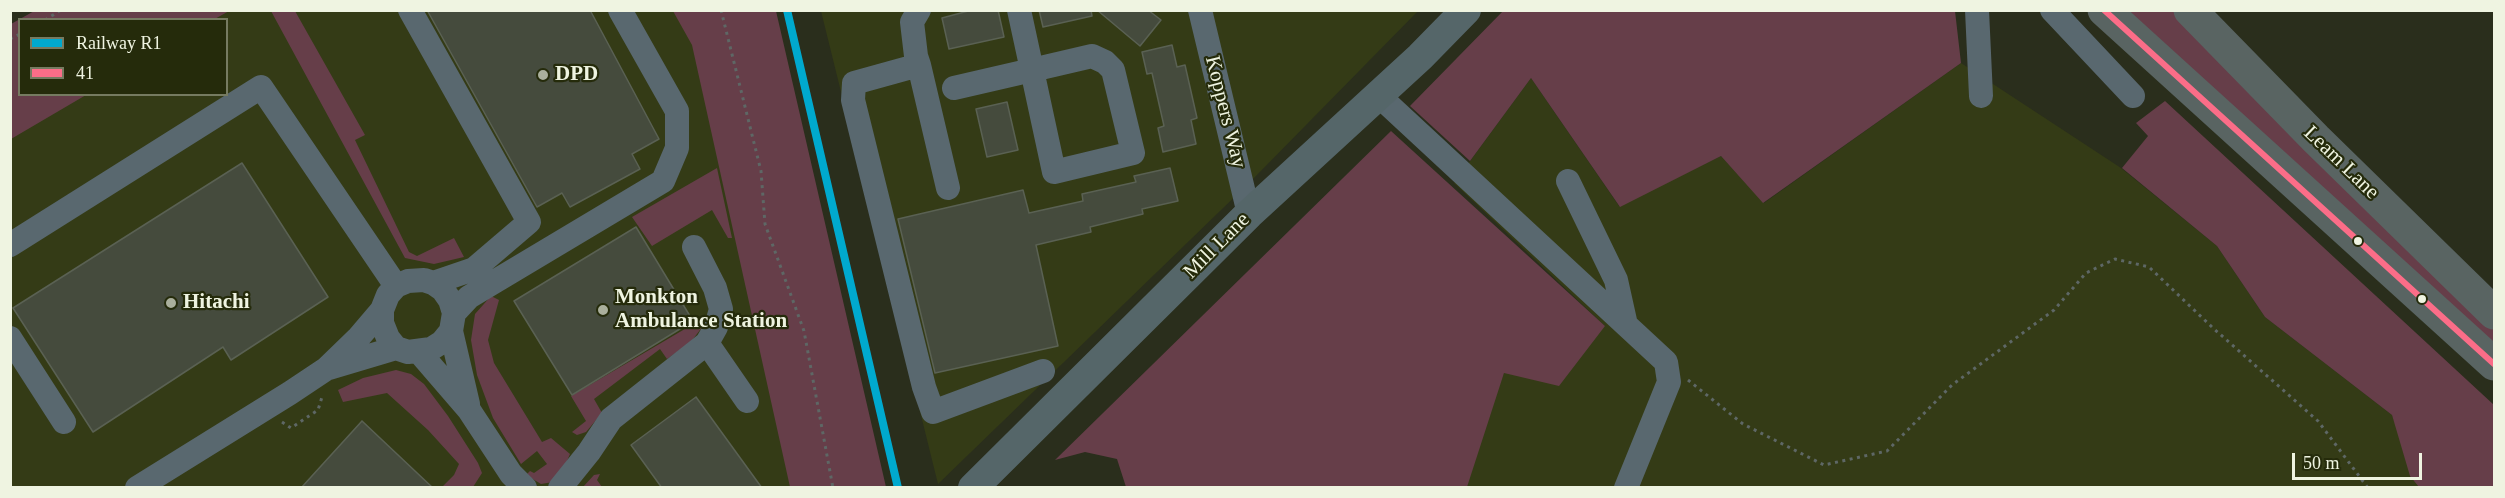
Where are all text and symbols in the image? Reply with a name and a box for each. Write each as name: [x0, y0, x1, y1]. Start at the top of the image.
legend: [18, 18, 228, 96]
text: Railway R1: [76, 33, 162, 53]
street label: Koppers Way: [1199, 53, 1251, 171]
place label: DPD: [555, 62, 598, 88]
text: 41: [76, 63, 94, 83]
marker: DPD: [536, 68, 550, 82]
street label: Leam Lane: [2298, 121, 2384, 205]
street label: Mill Lane: [1179, 208, 1255, 284]
unlabelled marker: [2352, 235, 2364, 247]
place label: Monkton Ambulance Station: [615, 285, 787, 335]
place label: Hitachi: [183, 290, 249, 316]
unlabelled marker: [2416, 293, 2428, 305]
marker: Hitachi: [164, 296, 178, 310]
marker: Monkton Ambulance Station: [596, 303, 610, 317]
scale bar: [2295, 441, 2426, 479]
text: 50 m: [2303, 453, 2340, 473]

